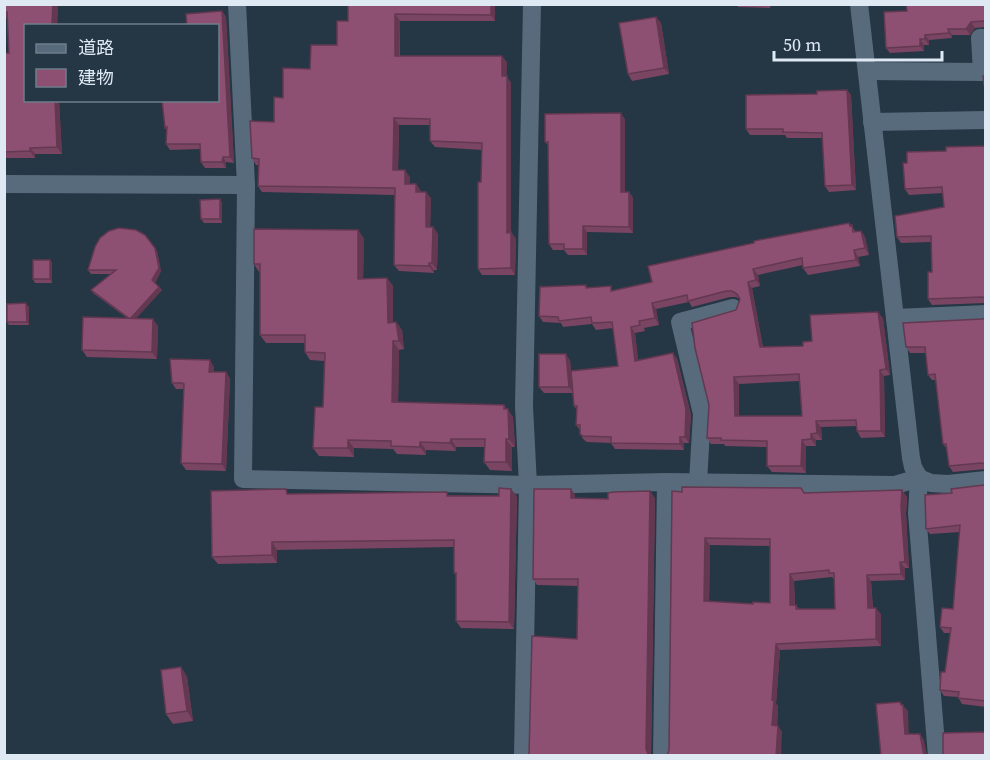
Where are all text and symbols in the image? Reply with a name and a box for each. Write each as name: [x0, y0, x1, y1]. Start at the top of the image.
legend: [24, 24, 219, 102]
scale bar: [774, 24, 942, 62]
text: 50 m: [783, 32, 821, 57]
text: 道路: [78, 35, 114, 60]
text: 建物: [78, 65, 114, 90]

